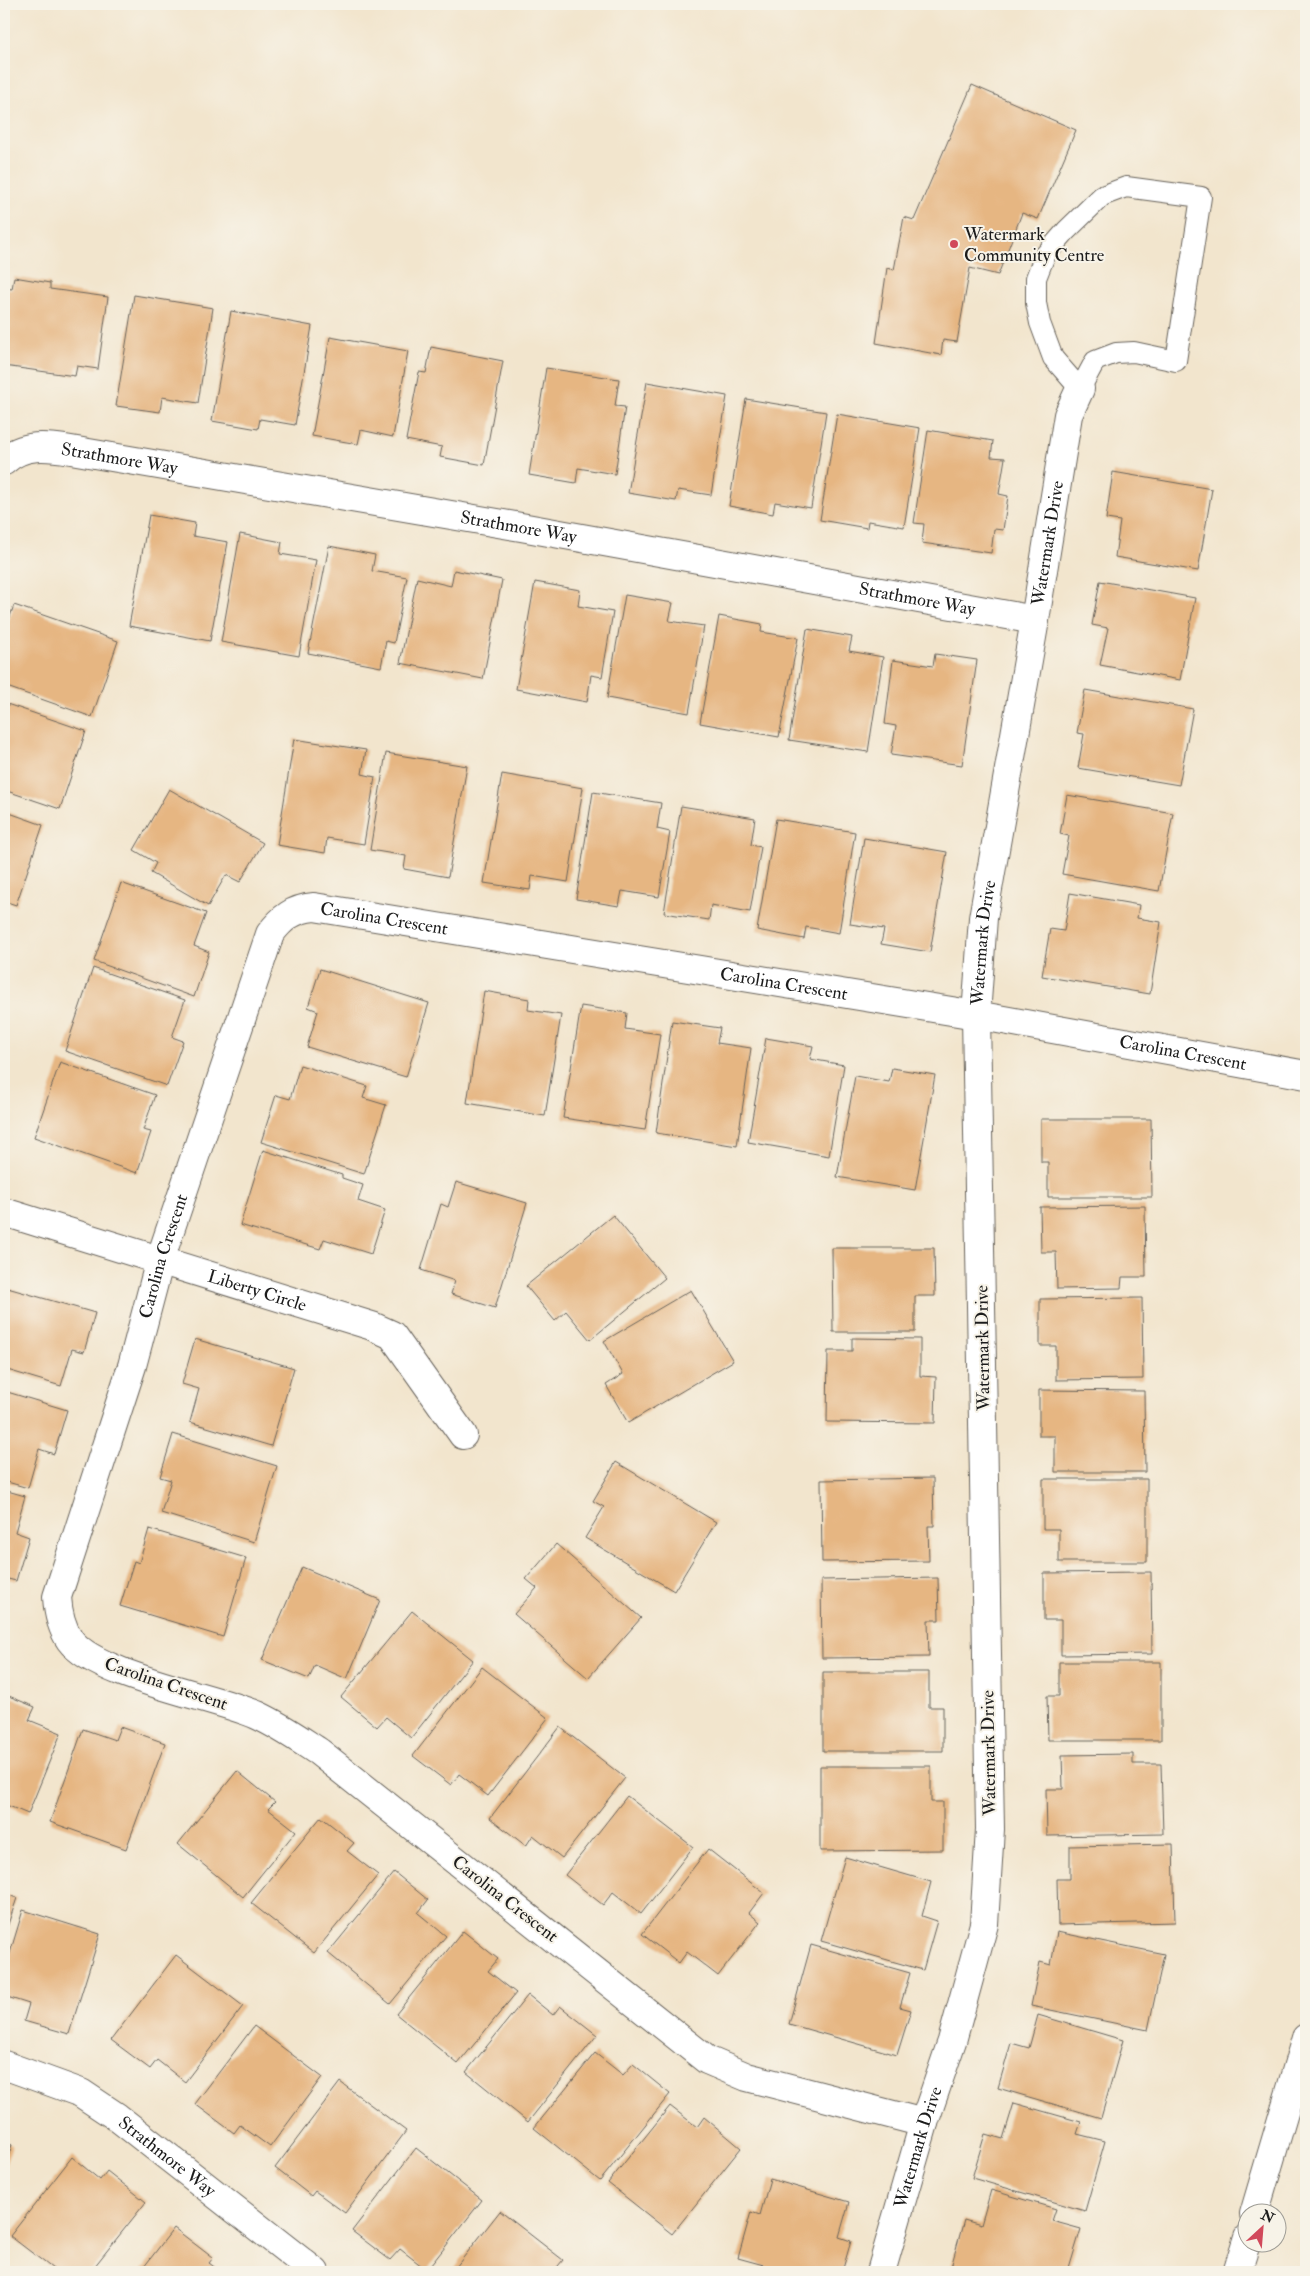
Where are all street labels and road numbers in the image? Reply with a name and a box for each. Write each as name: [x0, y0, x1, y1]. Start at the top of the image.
street label: Strathmore Way: [60, 437, 181, 480]
street label: Watermark Drive: [1026, 479, 1069, 608]
street label: Strathmore Way: [459, 505, 580, 549]
street label: Strathmore Way: [857, 577, 978, 621]
street label: Watermark Drive: [965, 878, 1001, 1007]
street label: Carolina Crescent: [319, 897, 450, 940]
street label: Carolina Crescent: [718, 962, 849, 1005]
street label: Carolina Crescent: [1117, 1030, 1249, 1075]
street label: Carolina Crescent: [134, 1191, 193, 1321]
street label: Liberty Circle: [205, 1264, 310, 1317]
street label: Watermark Drive: [970, 1284, 996, 1412]
street label: Carolina Crescent: [101, 1652, 231, 1716]
street label: Watermark Drive: [976, 1689, 1002, 1817]
street label: Carolina Crescent: [447, 1850, 563, 1948]
street label: Watermark Drive: [888, 2083, 947, 2212]
street label: Strathmore Way: [114, 2111, 222, 2202]

